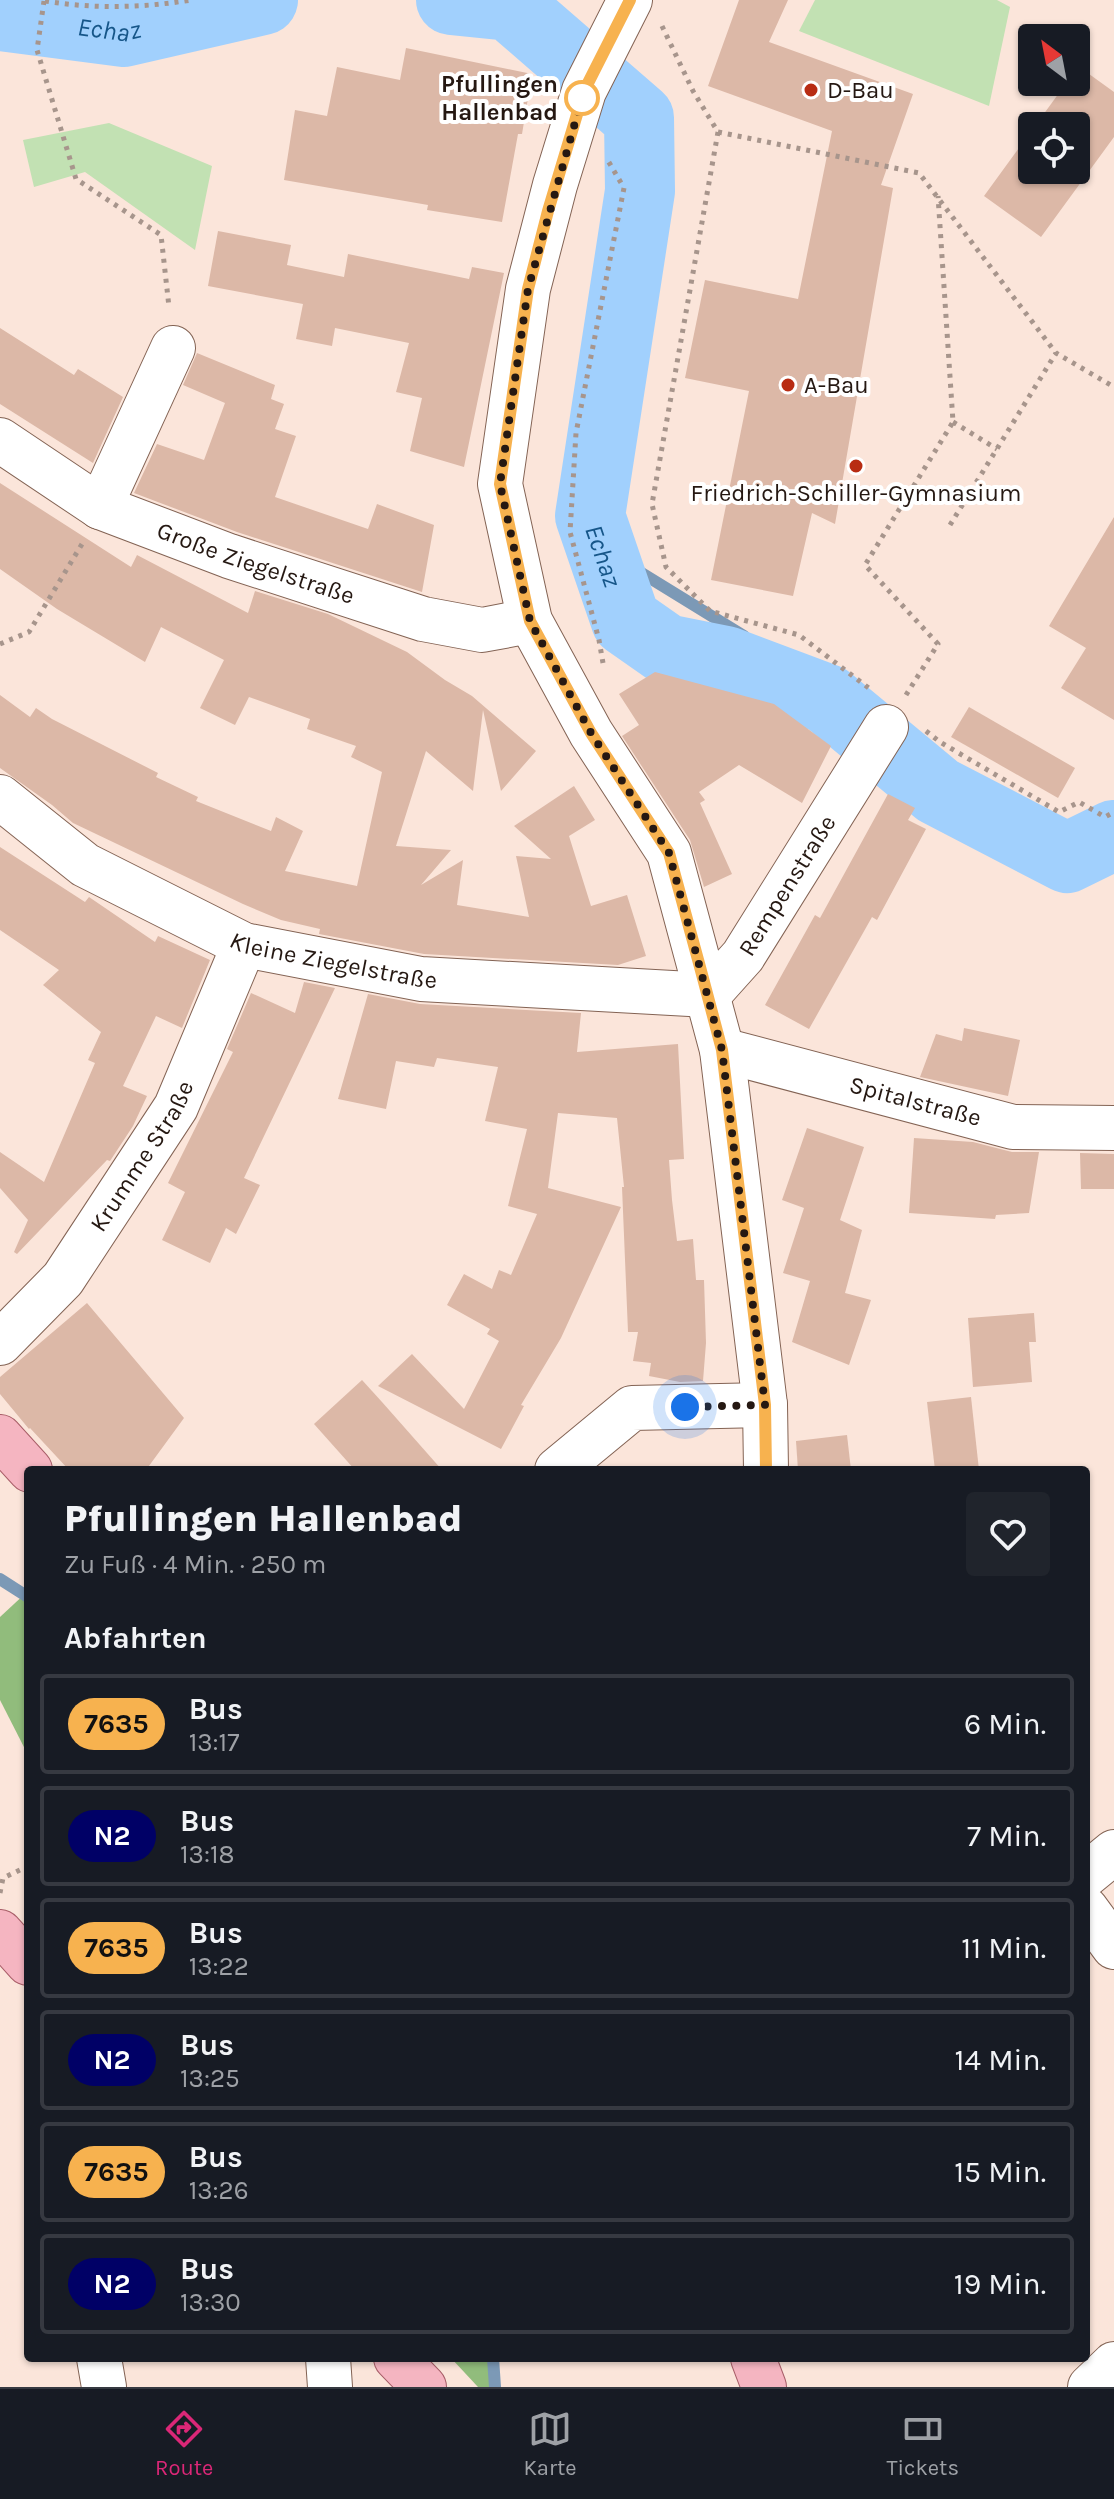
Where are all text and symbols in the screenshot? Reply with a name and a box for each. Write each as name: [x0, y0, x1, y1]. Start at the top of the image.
water label: Echaz: [76, 11, 145, 49]
north arrow: [1018, 24, 1090, 96]
map controls: [1018, 24, 1090, 184]
place label: Pfullingen Hallenbad: [441, 70, 558, 126]
place label: D-Bau: [827, 76, 894, 104]
marker: Pfullingen Hallenbad: [565, 81, 599, 115]
marker: D-Bau: [802, 81, 820, 99]
button: locate: [1018, 112, 1090, 184]
place label: A-Bau: [804, 371, 869, 399]
marker: A-Bau: [779, 376, 797, 394]
marker: Friedrich-Schiller-Gymnasium: [847, 457, 865, 475]
place label: Friedrich-Schiller-Gymnasium: [691, 479, 1021, 507]
street label: Große Ziegelstraße: [153, 516, 358, 610]
water label: Echaz: [578, 521, 628, 592]
street label: Rempenstraße: [732, 810, 842, 961]
street label: Kleine Ziegelstraße: [225, 926, 438, 994]
street label: Spitalstraße: [846, 1070, 984, 1132]
street label: Krumme Straße: [84, 1077, 199, 1237]
your location: [665, 1387, 705, 1427]
button: heart: [966, 1492, 1050, 1576]
text: Pfullingen Hallenbad: [64, 1496, 463, 1541]
text: Zu Fuß · 4 Min. · 250 m: [64, 1549, 326, 1580]
text: Abfahrten: [64, 1620, 207, 1656]
text: Bus: [189, 1691, 243, 1727]
text: 6 Min.: [964, 1706, 1046, 1742]
text: 7635: [84, 1707, 149, 1740]
text: 13:17: [189, 1727, 239, 1758]
text: Bus: [180, 1803, 234, 1839]
text: 7 Min.: [967, 1818, 1046, 1854]
text: N2: [93, 1819, 131, 1852]
text: 13:18: [180, 1839, 235, 1870]
text: Bus: [189, 1915, 243, 1951]
text: 11 Min.: [961, 1930, 1046, 1966]
text: 7635: [84, 1931, 149, 1964]
text: 13:22: [189, 1951, 249, 1982]
text: Bus: [180, 2027, 234, 2063]
text: 14 Min.: [954, 2042, 1046, 2078]
text: N2: [93, 2043, 131, 2076]
text: 13:25: [180, 2063, 240, 2094]
text: Bus: [189, 2139, 243, 2175]
text: 15 Min.: [954, 2154, 1046, 2190]
text: 7635: [84, 2155, 149, 2188]
text: 13:26: [189, 2175, 249, 2206]
text: Bus: [180, 2251, 234, 2287]
text: 19 Min.: [954, 2266, 1046, 2302]
text: N2: [93, 2267, 131, 2300]
text: 13:30: [180, 2287, 241, 2318]
tab: Route: [155, 2407, 213, 2481]
tab: Karte: [523, 2407, 576, 2481]
tab: Tickets: [887, 2407, 959, 2481]

